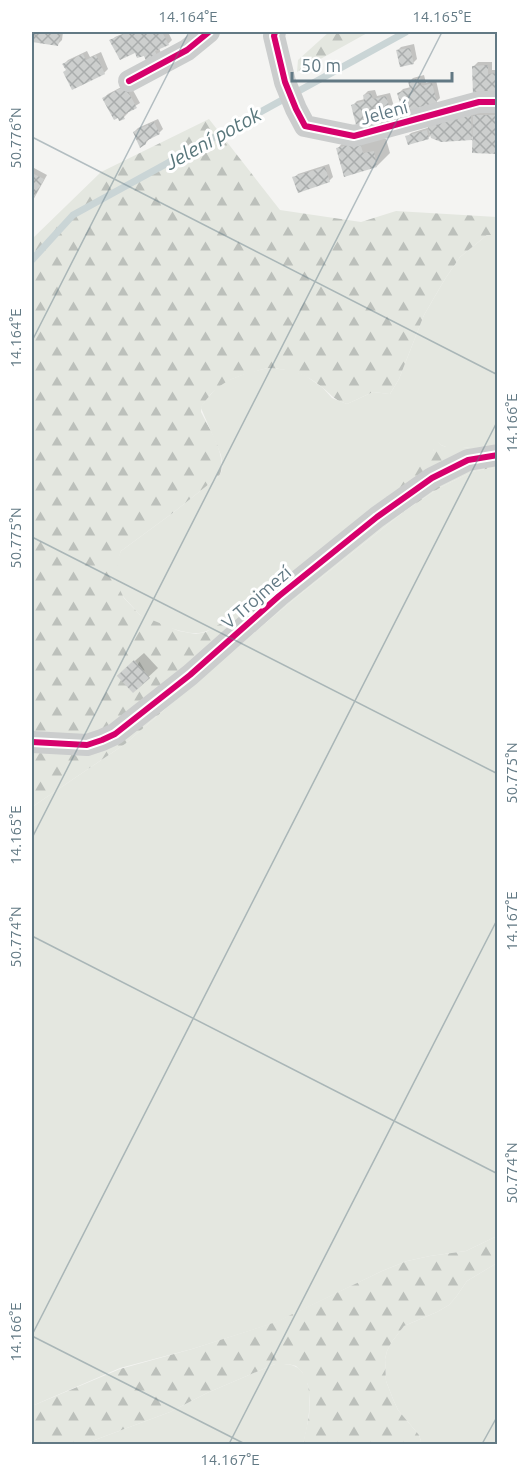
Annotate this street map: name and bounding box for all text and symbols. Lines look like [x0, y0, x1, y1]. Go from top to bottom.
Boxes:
text: 14.164°E [158, 8, 218, 25]
text: 14.165°E [412, 8, 472, 25]
scale bar [292, 45, 452, 83]
text: 50 m [301, 55, 341, 75]
street label: Jelení [358, 96, 410, 128]
water label: Jelení potok [160, 102, 266, 174]
text: 50.776°N [7, 107, 24, 169]
text: 14.164°E [7, 308, 24, 368]
text: 14.166°E [503, 393, 520, 453]
text: 50.775°N [7, 507, 24, 569]
street label: V Trojmezí [217, 561, 295, 632]
text: 50.775°N [503, 742, 520, 804]
text: 14.165°E [7, 805, 24, 865]
text: 14.167°E [503, 891, 520, 951]
text: 50.774°N [7, 906, 24, 968]
text: 50.774°N [503, 1142, 520, 1204]
text: 14.166°E [7, 1302, 24, 1362]
text: 14.167°E [200, 1451, 260, 1468]

